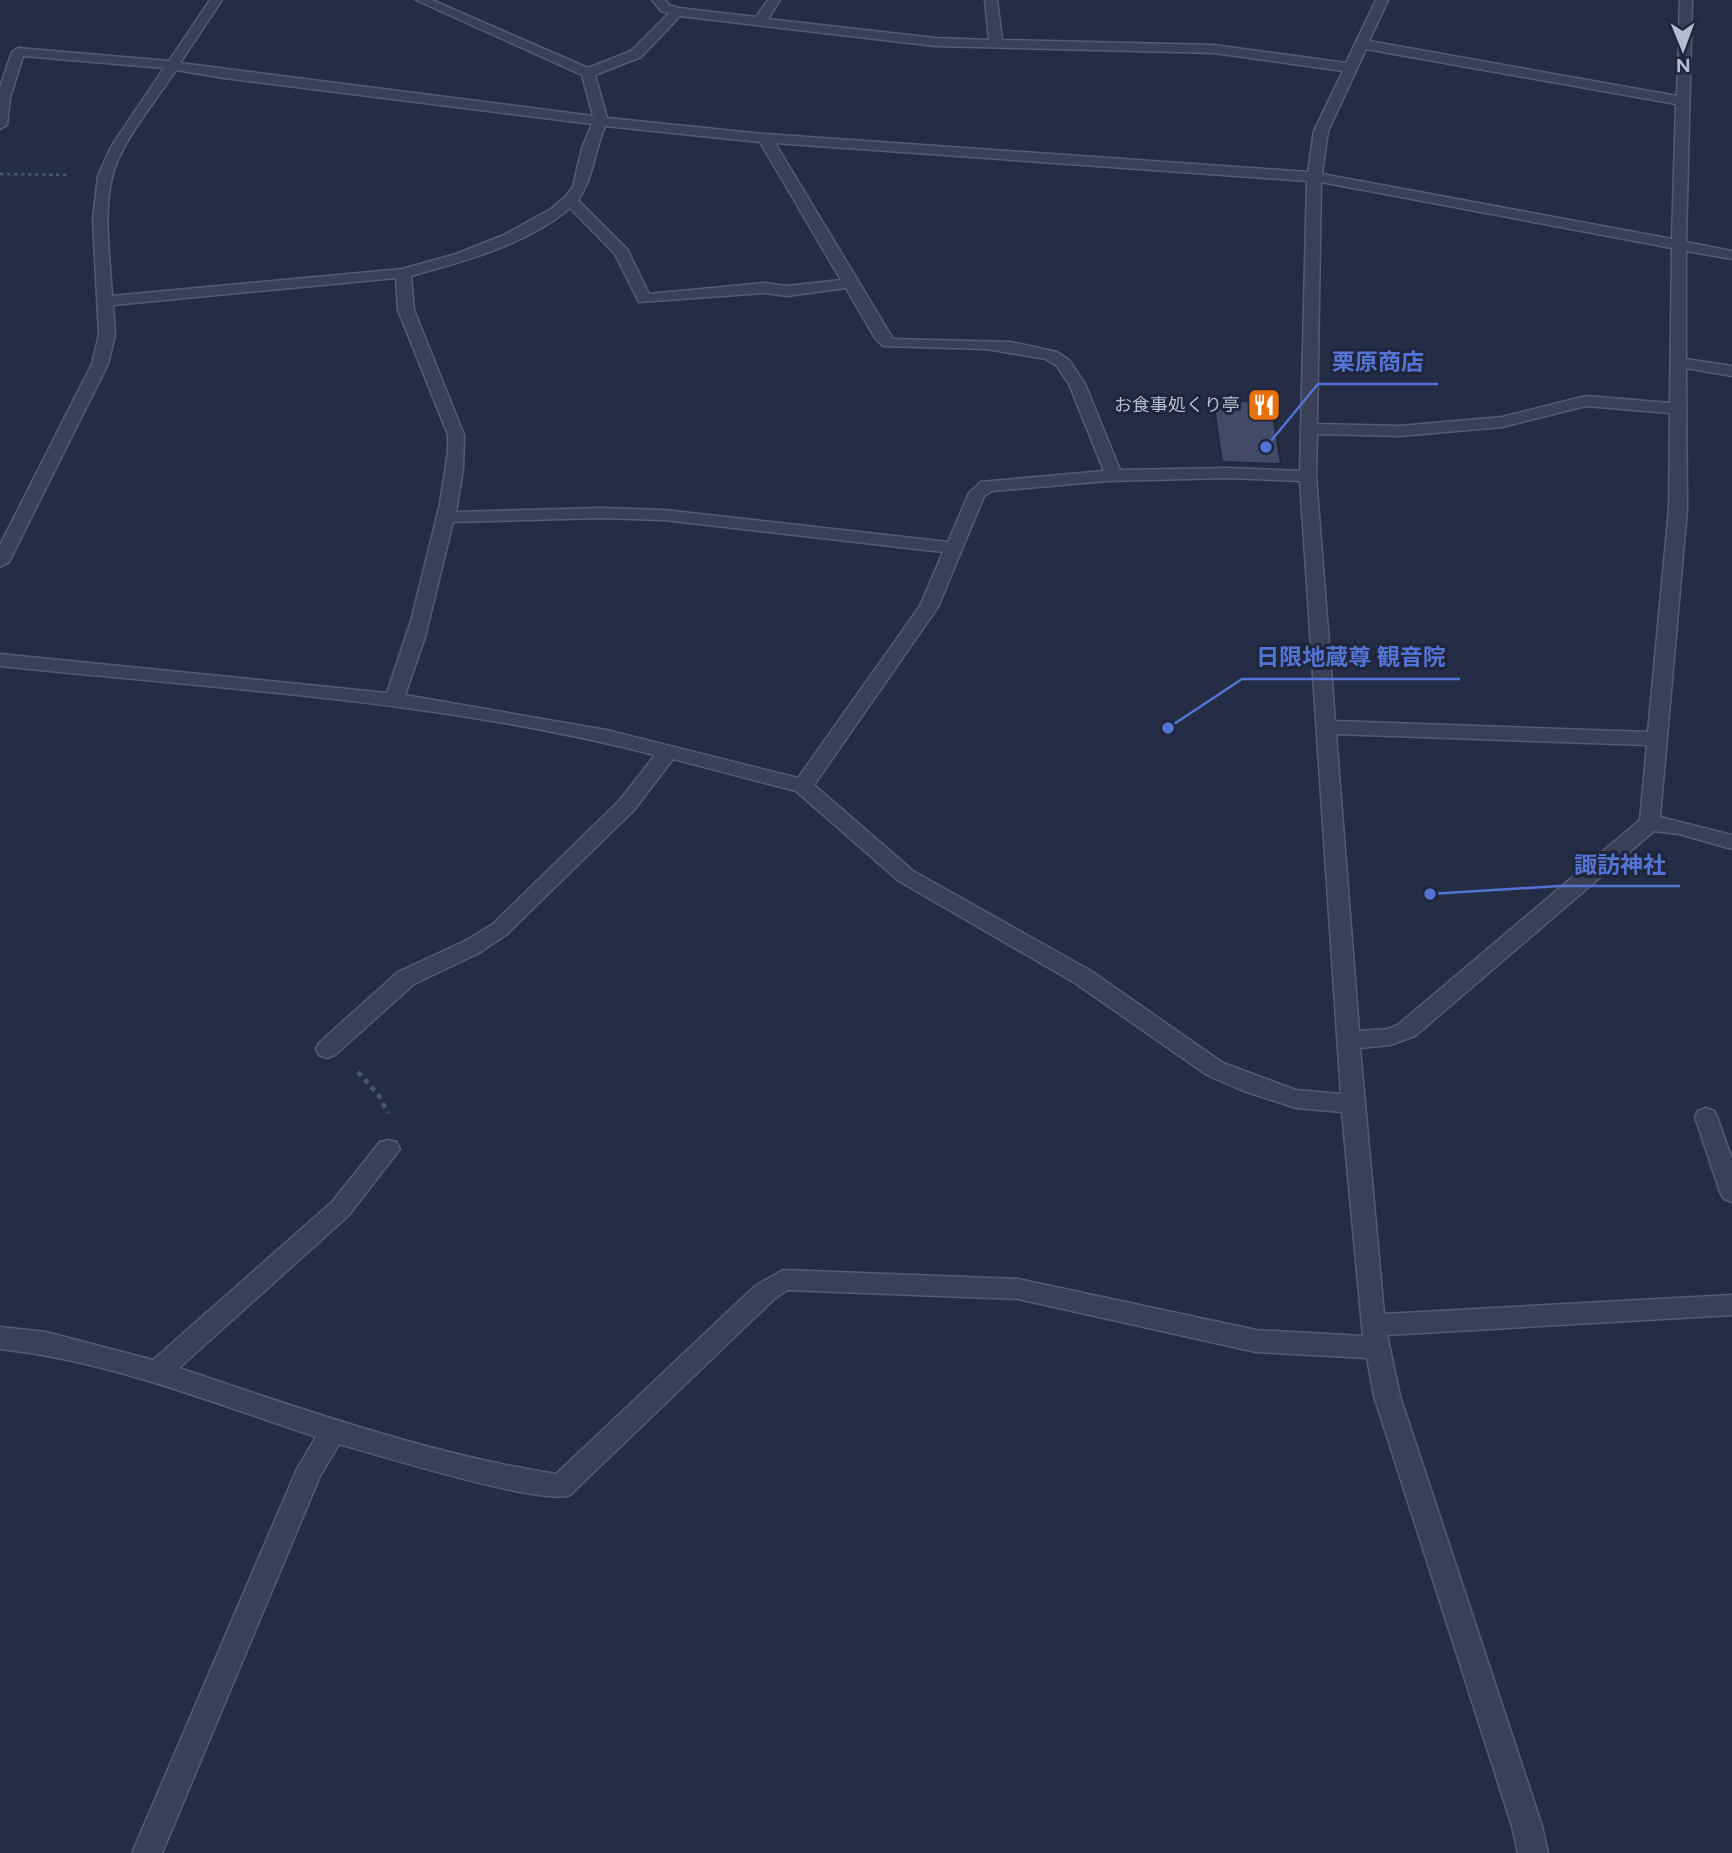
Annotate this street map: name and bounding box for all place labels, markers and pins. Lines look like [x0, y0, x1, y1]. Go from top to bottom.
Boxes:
callout: 栗原商店 [1318, 340, 1438, 384]
restaurant icon: お食事処くり亭 [1245, 386, 1283, 424]
place label: お食事処くり亭 [1114, 394, 1240, 416]
callout: 日限地蔵尊 観音院 [1242, 635, 1460, 679]
callout: 諏訪神社 [1560, 842, 1680, 886]

